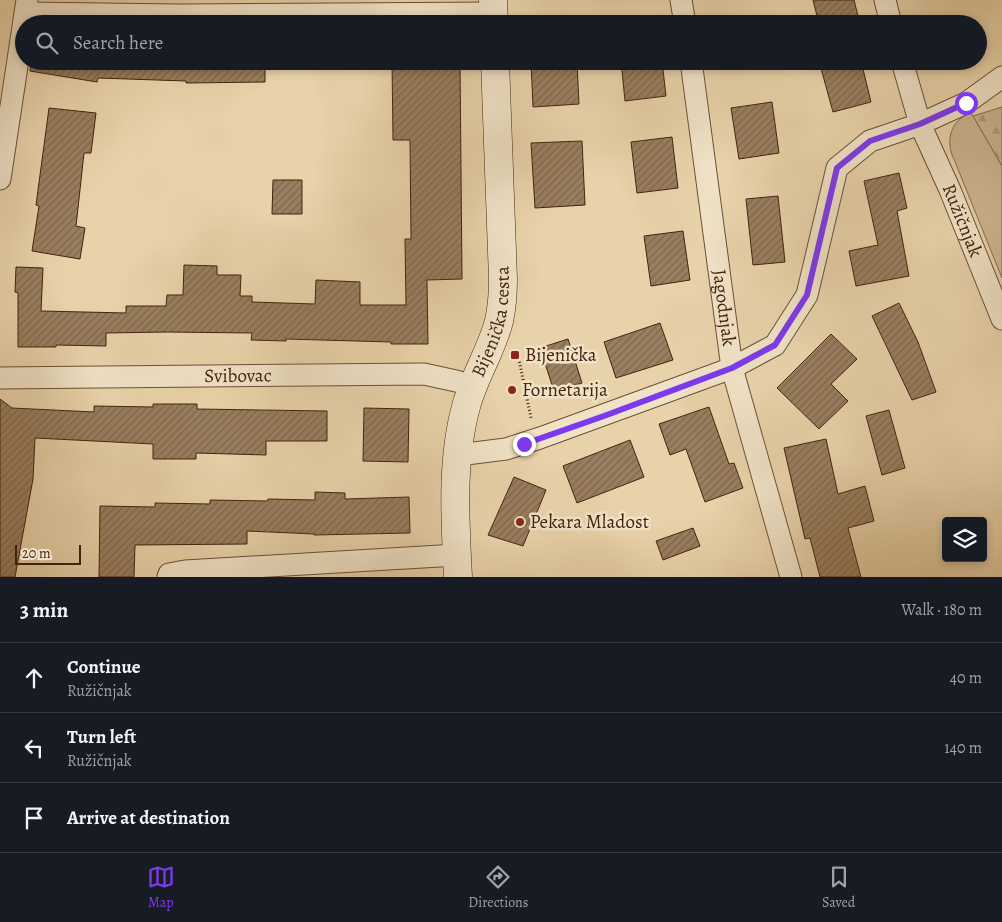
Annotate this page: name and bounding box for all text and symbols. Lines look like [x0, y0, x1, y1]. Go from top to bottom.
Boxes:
search box [15, 15, 987, 70]
icon: search [33, 29, 61, 57]
text: Search here [73, 30, 163, 56]
route start [955, 92, 978, 115]
street label: Ružičnjak [936, 180, 989, 262]
street label: Bijenička cesta [465, 266, 516, 381]
street label: Jagodnjak [706, 268, 742, 348]
place label: Bijenička [525, 342, 597, 368]
marker: Bijenička [509, 349, 521, 361]
street label: Svibovac [204, 362, 272, 389]
place label: Fornetarija [522, 377, 608, 403]
marker: Fornetarija [506, 384, 518, 396]
route end [513, 433, 536, 456]
place label: Pekara Mladost [530, 509, 649, 535]
marker: Pekara Mladost [514, 516, 526, 528]
map controls [942, 517, 987, 562]
button: layers [942, 517, 987, 562]
scale bar [15, 542, 81, 565]
text: 20 m [22, 544, 51, 563]
text: 3 min [20, 596, 68, 624]
text: Walk · 180 m [901, 599, 982, 621]
text: Continue [67, 654, 141, 680]
icon: ahead [20, 664, 48, 692]
text: 40 m [950, 667, 982, 689]
text: Ružičnjak [67, 680, 132, 702]
text: Turn left [67, 724, 136, 750]
icon: left [20, 734, 48, 762]
text: 140 m [944, 737, 982, 759]
text: Ružičnjak [67, 750, 132, 772]
icon: arrive [20, 804, 48, 832]
text: Arrive at destination [67, 805, 230, 831]
tab: Map [147, 863, 175, 912]
tab: Directions [468, 863, 528, 912]
tab: Saved [822, 863, 855, 912]

